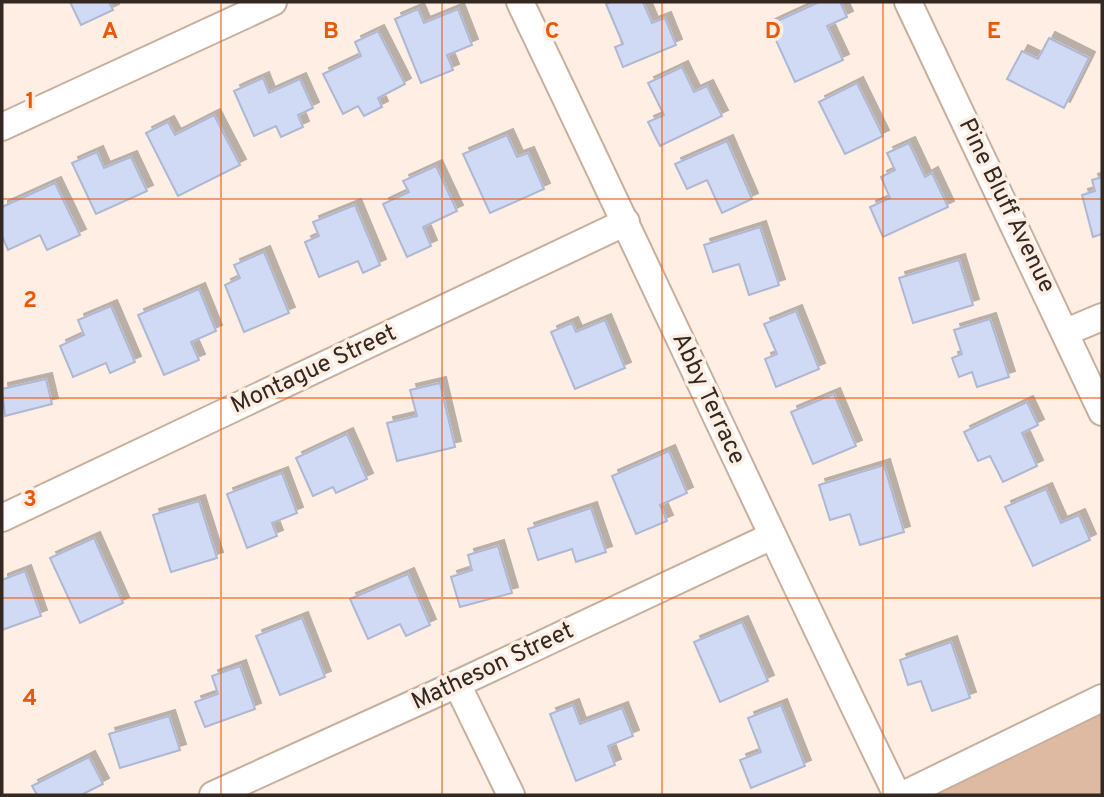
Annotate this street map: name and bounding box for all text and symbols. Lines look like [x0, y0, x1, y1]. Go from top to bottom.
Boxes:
text: A [102, 18, 118, 47]
text: B [323, 18, 339, 47]
text: C [545, 18, 559, 47]
text: D [765, 18, 781, 47]
text: E [987, 18, 1001, 47]
text: 1 [25, 88, 35, 117]
street label: Pine Bluff Avenue [951, 114, 1061, 298]
text: 2 [23, 287, 37, 316]
street label: Montague Street [226, 319, 402, 421]
street label: Abby Terrace [664, 328, 752, 470]
text: 3 [23, 486, 37, 515]
street label: Matheson Street [407, 616, 579, 718]
text: 4 [23, 685, 37, 714]

